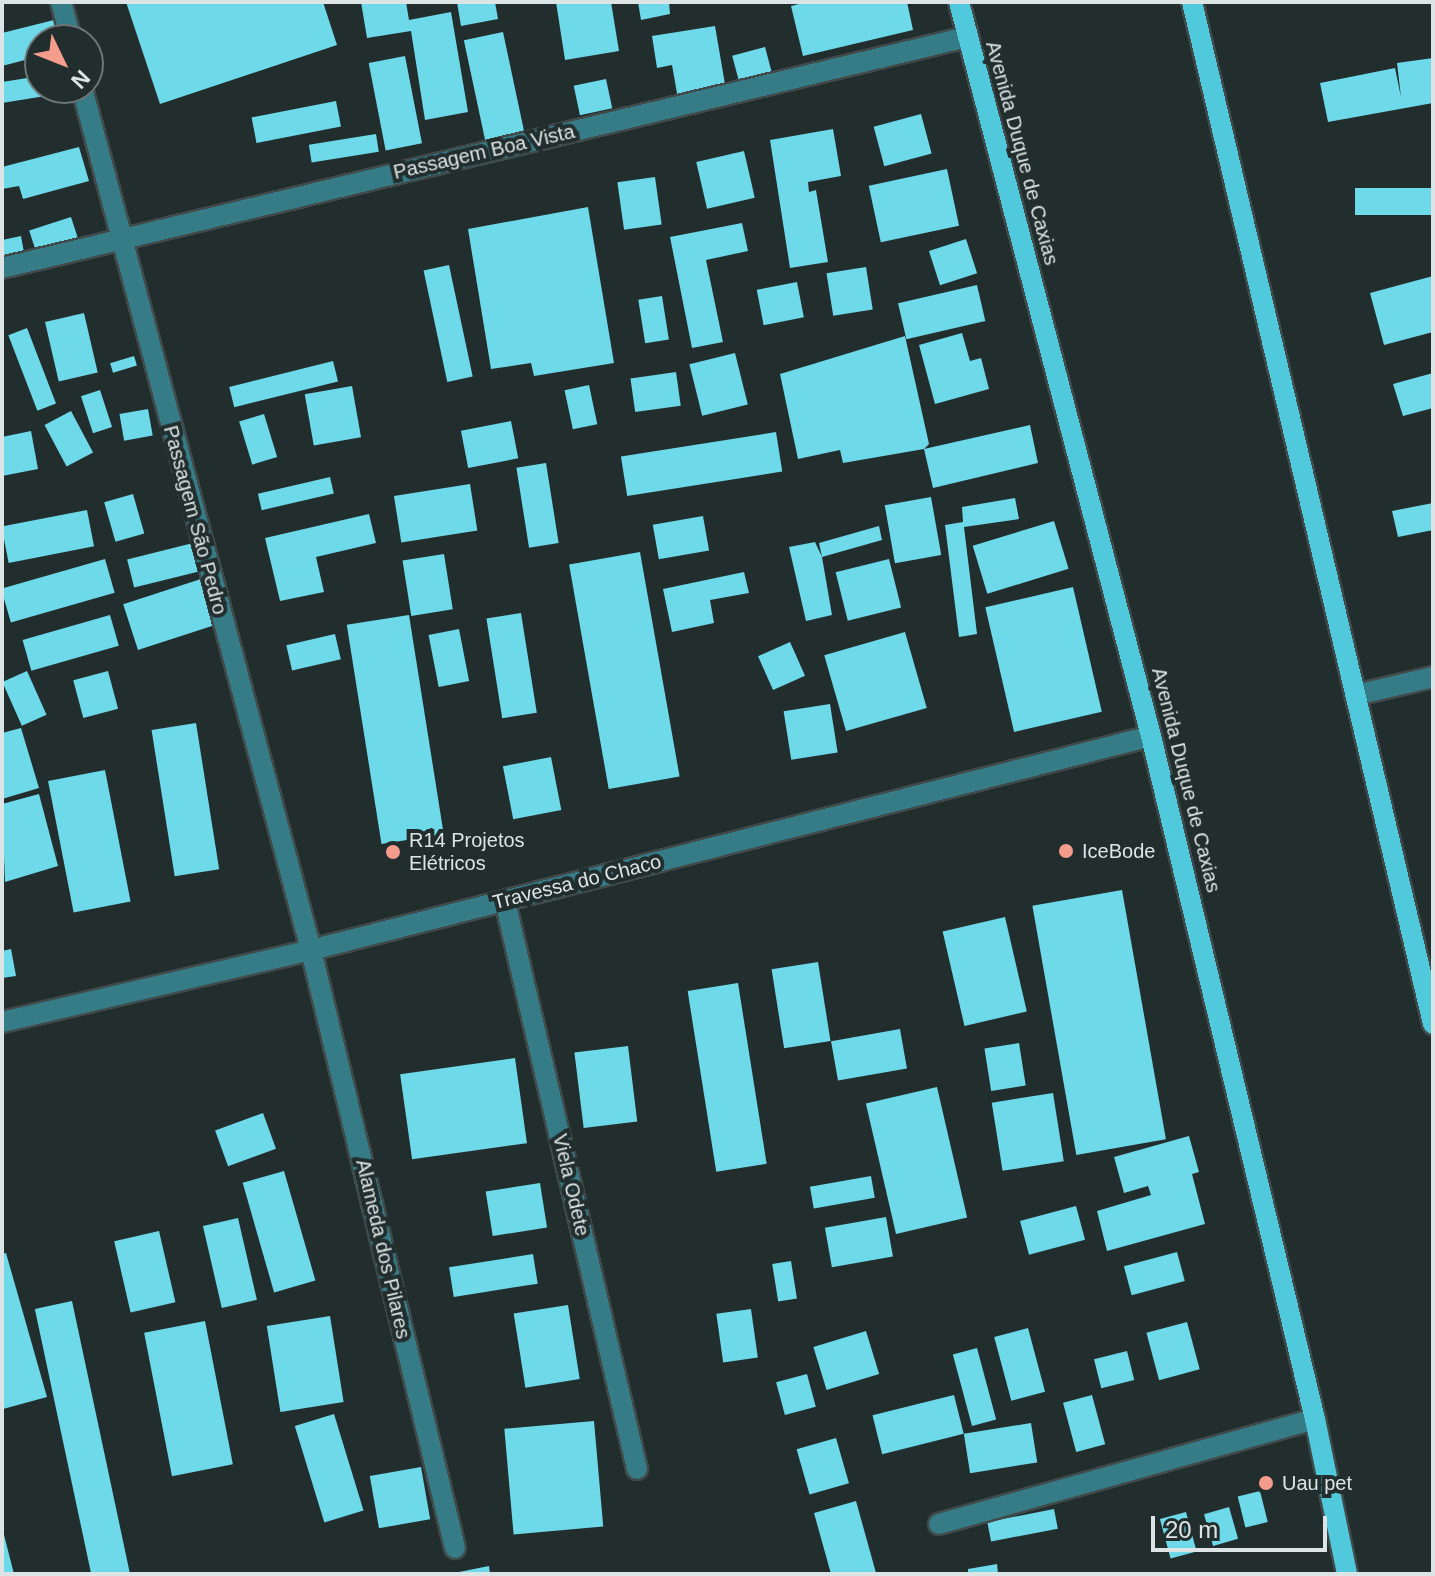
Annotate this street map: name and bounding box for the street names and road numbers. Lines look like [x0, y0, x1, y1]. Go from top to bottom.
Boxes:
street label: Avenida Duque de Caxias [981, 38, 1063, 268]
street label: Passagem Boa Vista [391, 119, 577, 185]
street label: Passagem São Pedro [158, 423, 232, 617]
street label: Avenida Duque de Caxias [1146, 665, 1226, 895]
street label: Travessa do Chaco [490, 849, 664, 915]
street label: Viela Odete [548, 1132, 594, 1238]
street label: Alameda dos Pilares [351, 1157, 415, 1341]

